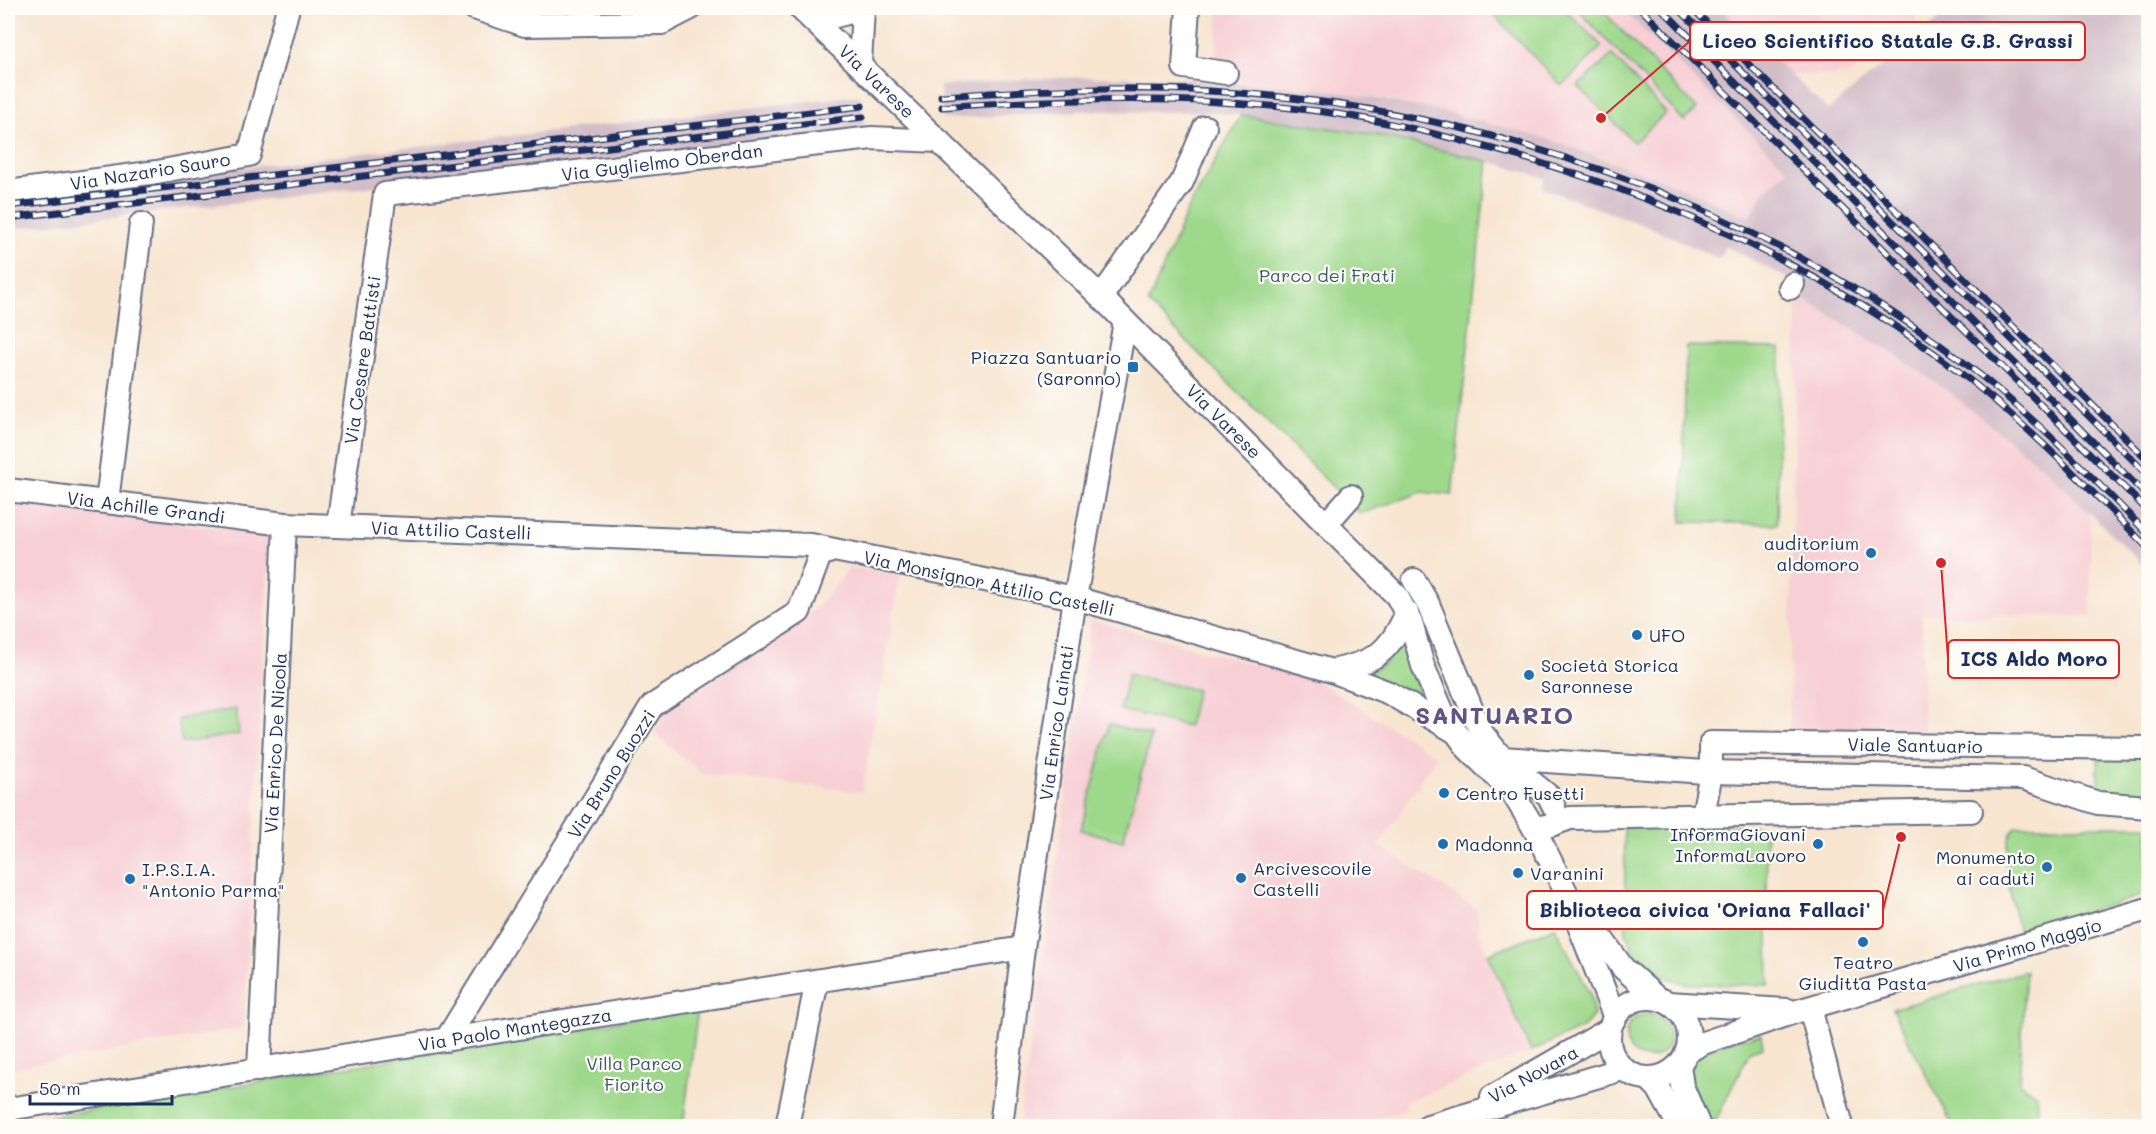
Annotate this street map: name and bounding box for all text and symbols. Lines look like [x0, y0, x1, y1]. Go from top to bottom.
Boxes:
callout: Liceo Scientifico Statale G.B. Grassi [1690, 22, 2085, 60]
text: Liceo Scientifico Statale G.B. Grassi [1702, 27, 2074, 53]
street label: Via Varese [834, 39, 920, 123]
street label: Via Guglielmo Oberdan [560, 138, 764, 186]
street label: Via Nazario Sauro [68, 146, 232, 195]
park label: Parco dei Frati [1259, 263, 1395, 287]
street label: Via Cesare Battisti [338, 274, 386, 446]
place label: Piazza Santuario (Saronno) [971, 345, 1121, 390]
marker: Piazza Santuario (Saronno) [1126, 360, 1140, 374]
street label: Via Varese [1181, 378, 1267, 464]
street label: Via Achille Grandi [66, 485, 226, 529]
street label: Via Attilio Castelli [370, 515, 532, 545]
place label: auditorium aldomoro [1764, 531, 1859, 576]
street label: Via Monsignor Attilio Castelli [861, 545, 1117, 621]
marker: auditorium aldomoro [1864, 546, 1878, 560]
place label: UFO [1649, 623, 1685, 647]
marker: UFO [1630, 628, 1644, 642]
callout: ICS Aldo Moro [1948, 640, 2119, 678]
street label: Via Enrico Lainati [1033, 644, 1079, 802]
text: ICS Aldo Moro [1961, 645, 2107, 671]
street label: Via Enrico De Nicola [258, 652, 292, 834]
place label: Società Storica Saronnese [1541, 653, 1679, 698]
marker: Società Storica Saronnese [1522, 668, 1536, 682]
district label: SANTUARIO [1415, 699, 1575, 730]
street label: Via Bruno Buozzi [562, 705, 660, 843]
street label: Viale Santuario [1847, 732, 1983, 758]
place label: Centro Fusetti [1456, 781, 1585, 805]
marker: Centro Fusetti [1437, 786, 1451, 800]
place label: InformaGiovani InformaLavoro [1670, 822, 1806, 867]
place label: Madonna [1455, 832, 1534, 856]
marker: Madonna [1436, 837, 1450, 851]
marker: InformaGiovani InformaLavoro [1811, 837, 1825, 851]
place label: Monumento ai caduti [1936, 845, 2035, 890]
place label: Arcivescovile Castelli [1253, 856, 1372, 901]
place label: I.P.S.I.A. "Antonio Parma" [142, 857, 284, 902]
marker: Monumento ai caduti [2040, 860, 2054, 874]
place label: Varanini [1530, 861, 1604, 885]
marker: Varanini [1511, 866, 1525, 880]
marker: Arcivescovile Castelli [1234, 871, 1248, 885]
marker: I.P.S.I.A. "Antonio Parma" [123, 872, 137, 886]
callout: Biblioteca civica 'Oriana Fallaci' [1527, 891, 1883, 929]
text: Biblioteca civica 'Oriana Fallaci' [1539, 896, 1871, 922]
street label: Via Primo Maggio [1950, 912, 2104, 978]
marker: Teatro Giuditta Pasta [1856, 935, 1870, 949]
place label: Teatro Giuditta Pasta [1799, 950, 1927, 995]
street label: Via Paolo Mantegazza [417, 1002, 613, 1056]
street label: Via Novara [1484, 1040, 1582, 1108]
park label: Villa Parco Fiorito [586, 1051, 682, 1096]
scale bar [30, 1068, 172, 1106]
text: 50 m [39, 1076, 81, 1100]

